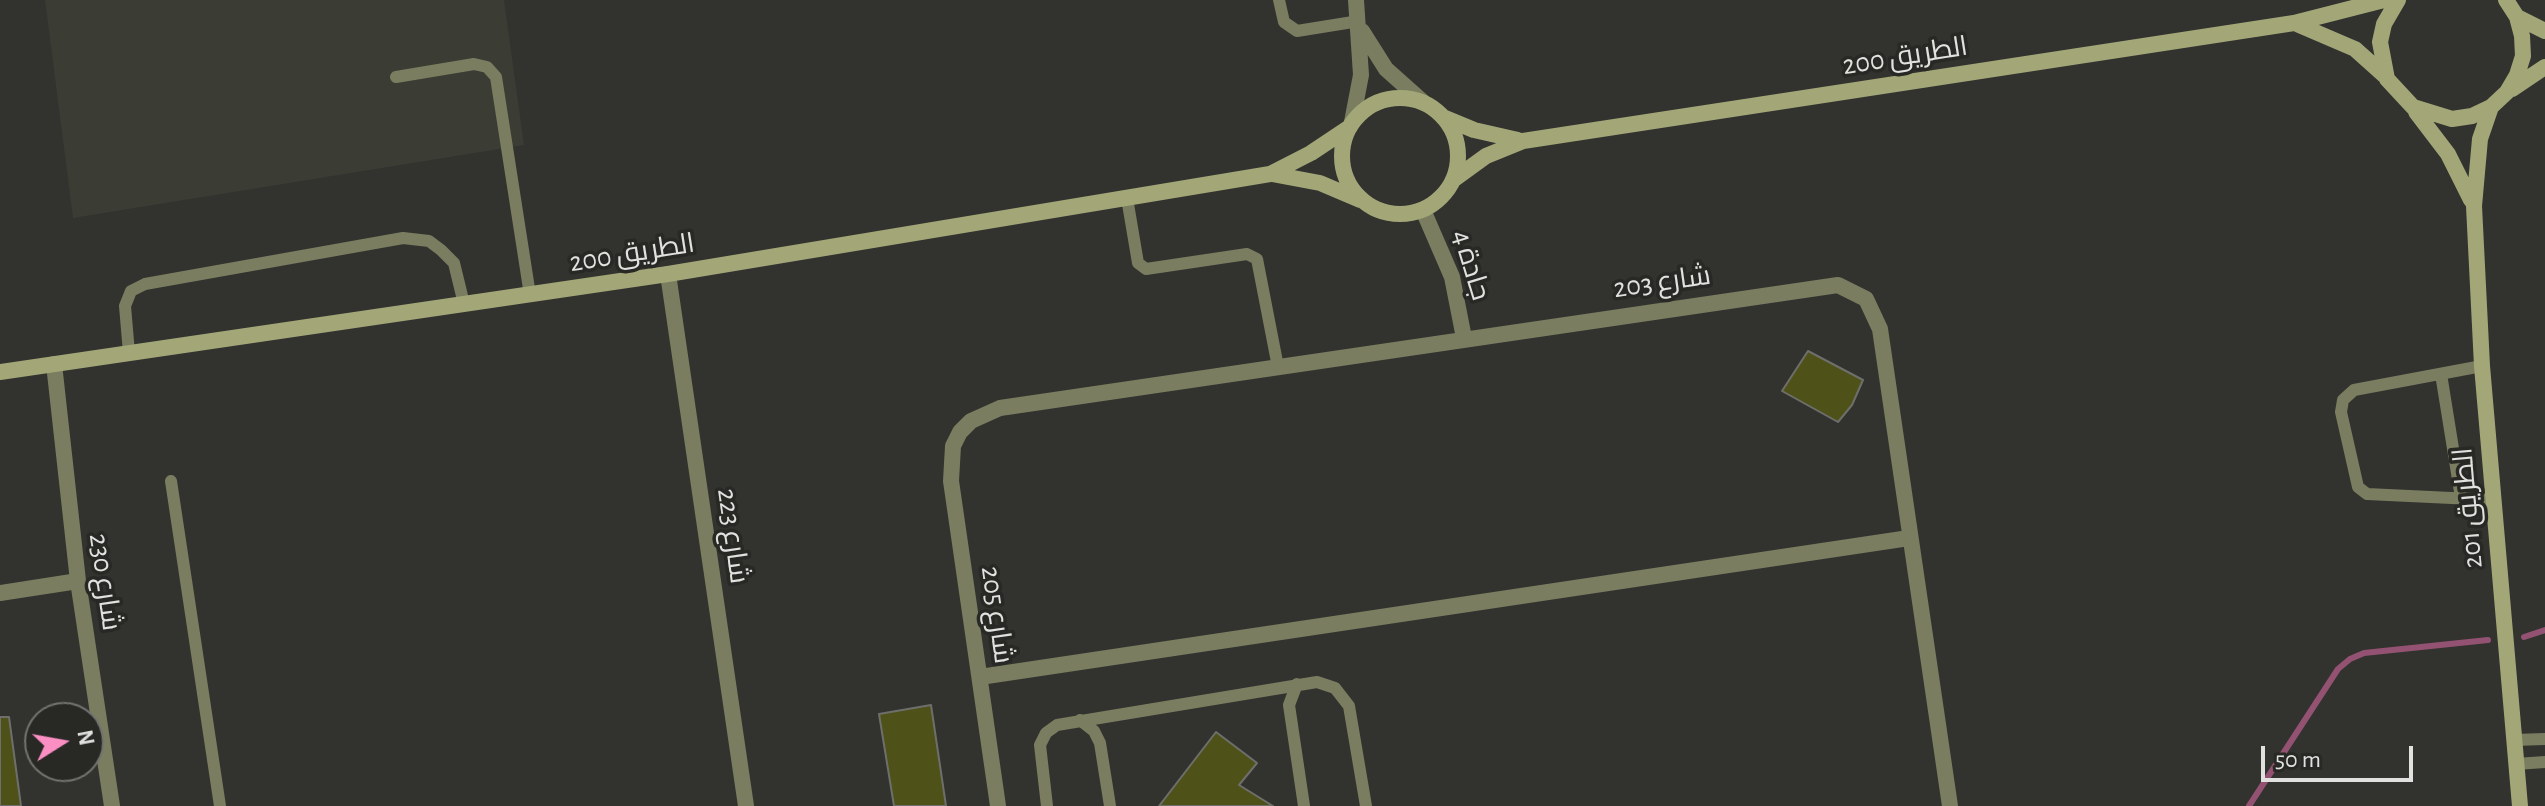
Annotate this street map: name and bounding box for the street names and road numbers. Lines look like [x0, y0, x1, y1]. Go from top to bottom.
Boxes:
street label: الطريق 200 [1840, 30, 1970, 82]
street label: جادة 4 [1444, 226, 1498, 304]
street label: الطريق 200 [567, 227, 697, 279]
street label: شارع 203 [1611, 259, 1713, 305]
street label: الطريق 201 [2446, 446, 2490, 570]
street label: شارع 223 [710, 486, 756, 586]
street label: شارع 230 [82, 531, 128, 633]
street label: شارع 205 [974, 564, 1020, 666]

